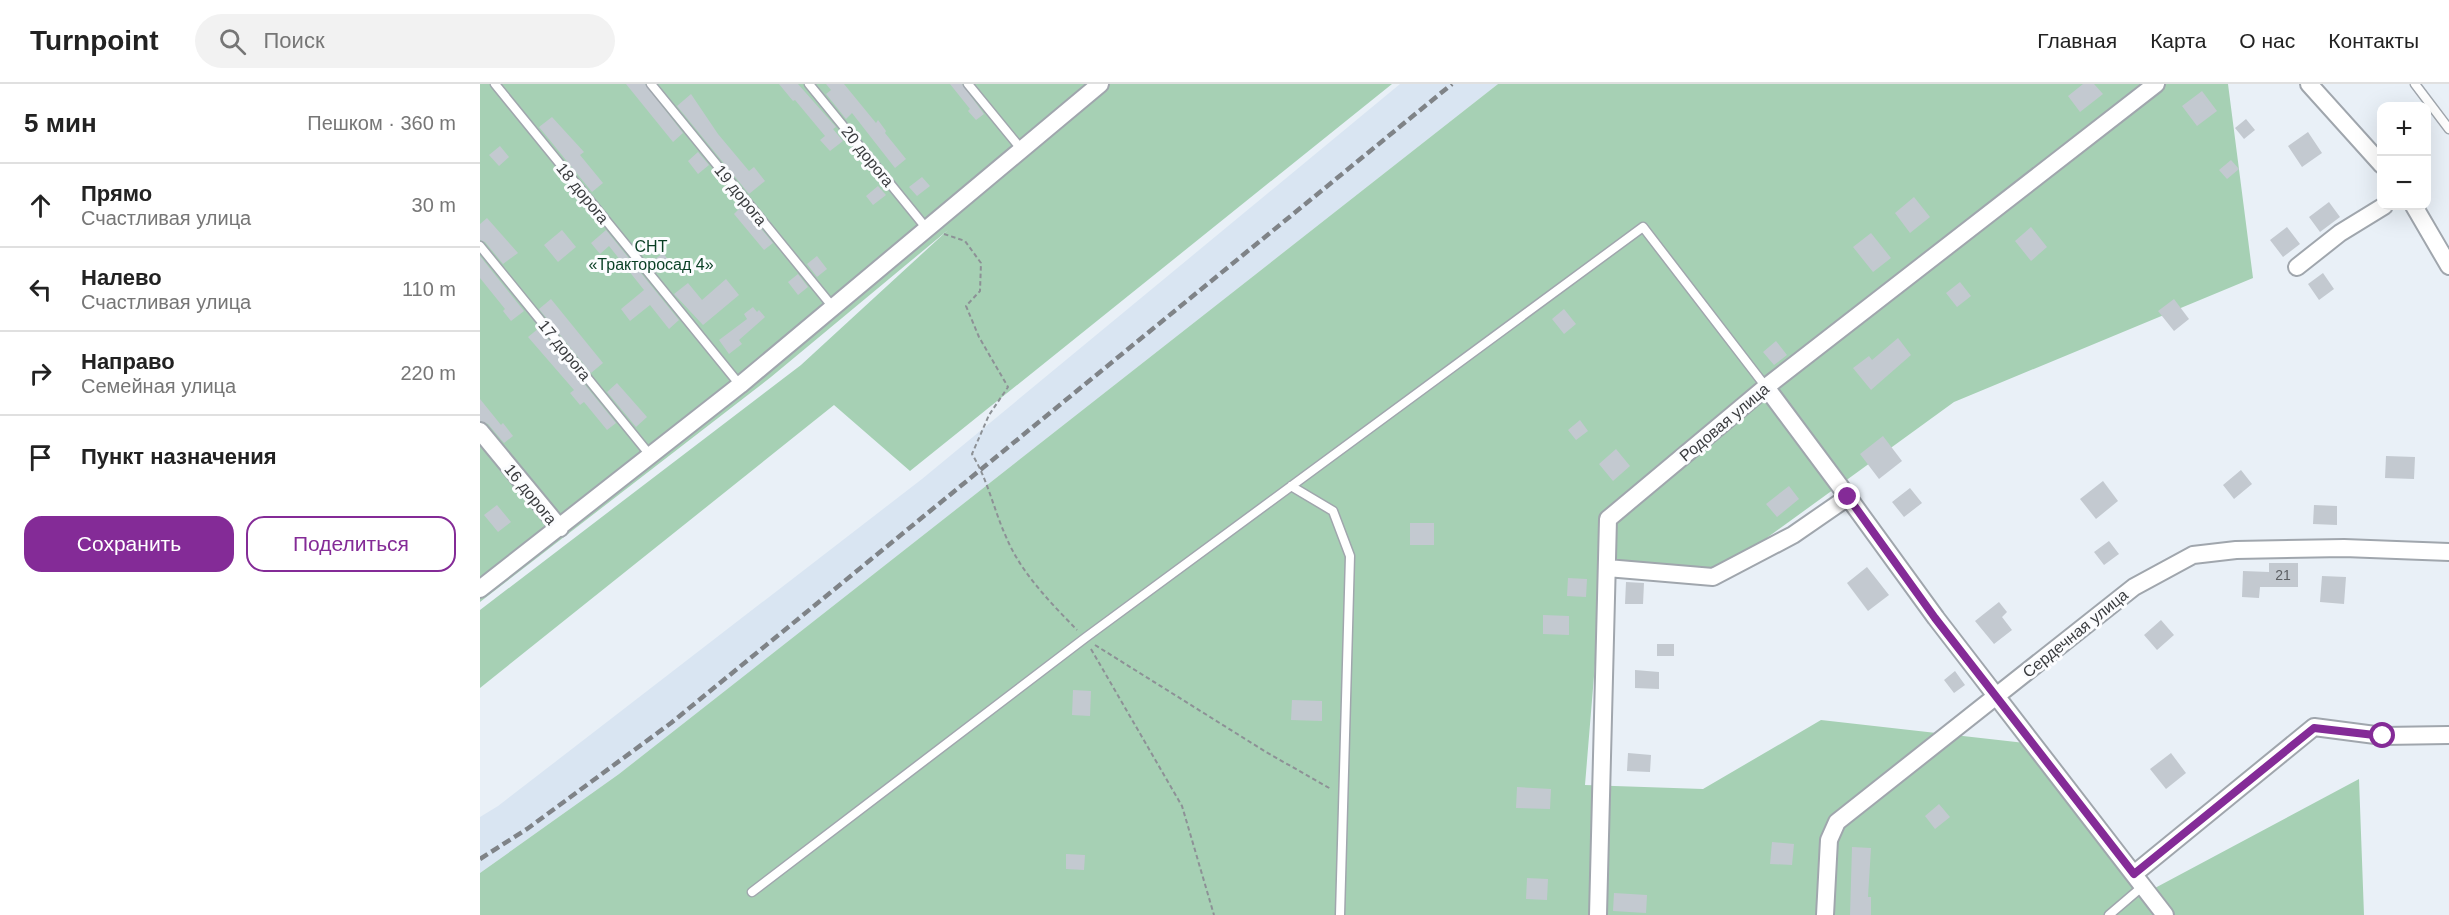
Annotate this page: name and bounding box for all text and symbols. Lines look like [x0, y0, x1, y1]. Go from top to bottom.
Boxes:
search box [195, 14, 615, 68]
text: Turnpoint [30, 25, 159, 56]
icon: search [216, 25, 249, 58]
text: Поиск [264, 28, 325, 53]
text: Главная [2037, 29, 2117, 52]
text: Карта [2150, 29, 2206, 52]
text: О нас [2239, 29, 2295, 52]
text: Контакты [2328, 29, 2419, 52]
map controls [2377, 102, 2431, 210]
button: + [2377, 102, 2431, 156]
text: 5 мин [24, 108, 97, 138]
text: Пешком · 360 m [307, 112, 456, 134]
street label: 20 дорога [838, 123, 897, 190]
button: − [2377, 156, 2431, 210]
street label: 18 дорога [553, 160, 612, 227]
street label: 19 дорога [711, 162, 770, 229]
text: Прямо [81, 181, 152, 206]
icon: ahead [24, 189, 57, 222]
text: 30 m [412, 194, 456, 216]
text: Счастливая улица [81, 207, 251, 229]
park label: СНТ «Тракторосад 4» [588, 238, 714, 273]
text: Налево [81, 265, 162, 290]
icon: left [24, 273, 57, 306]
text: 110 m [402, 278, 456, 300]
text: Счастливая улица [81, 291, 251, 313]
street label: 17 дорога [535, 317, 594, 384]
text: Направо [81, 349, 175, 374]
icon: right [24, 357, 57, 390]
text: 220 m [400, 362, 456, 384]
text: Семейная улица [81, 375, 236, 397]
street label: Родовая улица [1676, 380, 1772, 465]
icon: arrive [24, 441, 57, 474]
text: Пункт назначения [81, 444, 277, 469]
street label: 16 дорога [501, 461, 560, 528]
route end [1834, 483, 1860, 509]
button: Сохранить [24, 516, 234, 572]
button: Поделиться [246, 516, 456, 572]
house number: 21 [2275, 567, 2291, 583]
street label: Сердечная улица [2020, 586, 2131, 681]
route start [2369, 722, 2395, 748]

